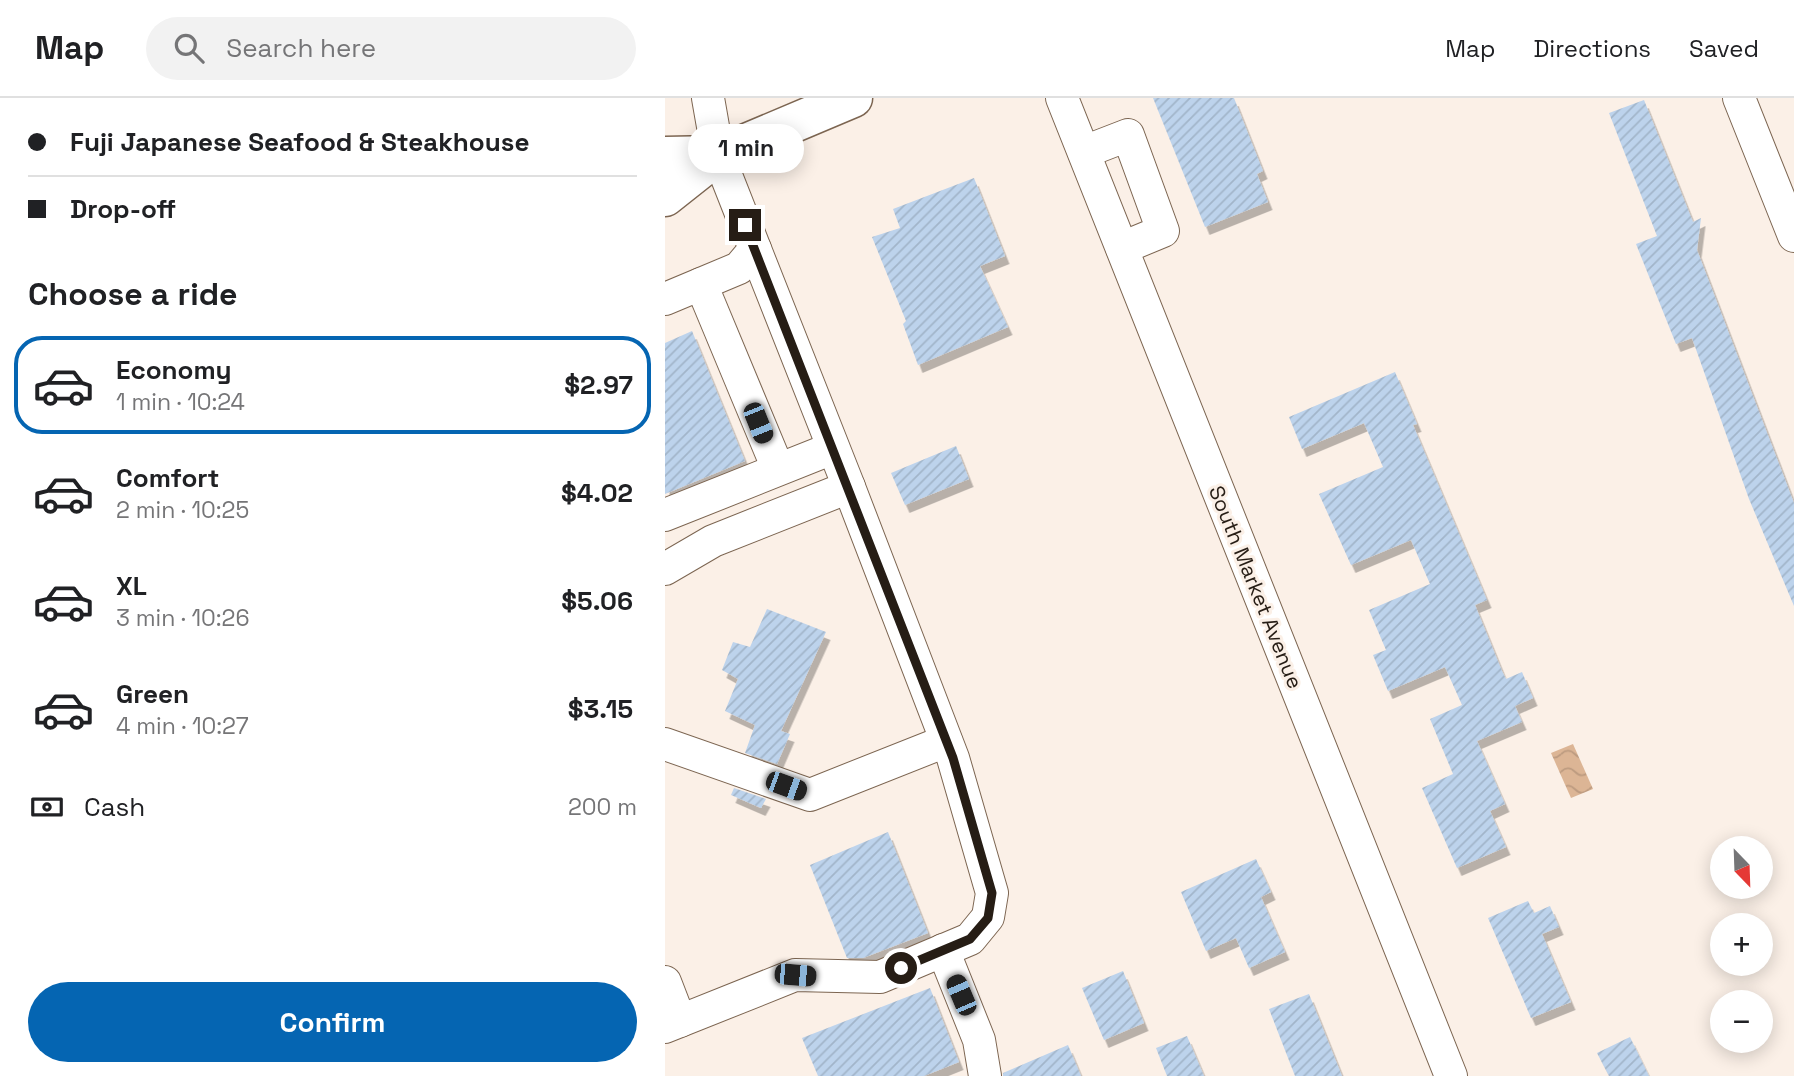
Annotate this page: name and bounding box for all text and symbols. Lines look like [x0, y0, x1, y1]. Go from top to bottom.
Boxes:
search box [146, 17, 636, 80]
text: Map [35, 27, 104, 69]
icon: search [170, 29, 208, 67]
text: Search here [226, 31, 376, 65]
text: Map [1445, 33, 1495, 64]
text: Directions [1533, 33, 1651, 64]
text: Saved [1689, 33, 1759, 64]
callout: 1 min [687, 123, 803, 172]
text: Fuji Japanese Seafood & Steakhouse [70, 125, 529, 159]
text: 1 min [718, 133, 774, 163]
text: Drop-off [70, 192, 176, 226]
route end [729, 209, 761, 241]
text: Choose a ride [28, 274, 238, 314]
text: Economy [116, 353, 232, 387]
icon: car [32, 354, 95, 417]
text: $2.97 [564, 368, 633, 402]
text: 1 min · 10:24 [116, 387, 245, 417]
car [741, 400, 776, 446]
text: Comfort [116, 461, 219, 495]
icon: car [32, 462, 95, 525]
text: $4.02 [561, 476, 633, 510]
street label: South Market Avenue [1203, 482, 1309, 692]
text: 2 min · 10:25 [116, 495, 249, 525]
text: XL [116, 569, 147, 603]
icon: car [32, 570, 95, 633]
text: $5.06 [561, 584, 633, 618]
text: 3 min · 10:26 [116, 603, 250, 633]
text: Green [116, 677, 189, 711]
icon: car [32, 678, 95, 741]
text: $3.15 [568, 692, 633, 726]
text: 4 min · 10:27 [116, 711, 249, 741]
car [763, 769, 810, 803]
icon: cash [28, 788, 66, 826]
text: Cash [84, 790, 145, 824]
text: 200 m [568, 792, 637, 822]
north arrow [1710, 836, 1773, 900]
map controls [1710, 836, 1773, 1053]
button: + [1710, 913, 1773, 976]
route start [885, 952, 917, 984]
car [774, 963, 817, 987]
car [944, 972, 979, 1018]
button: Confirm [28, 982, 637, 1062]
button: − [1710, 990, 1773, 1053]

